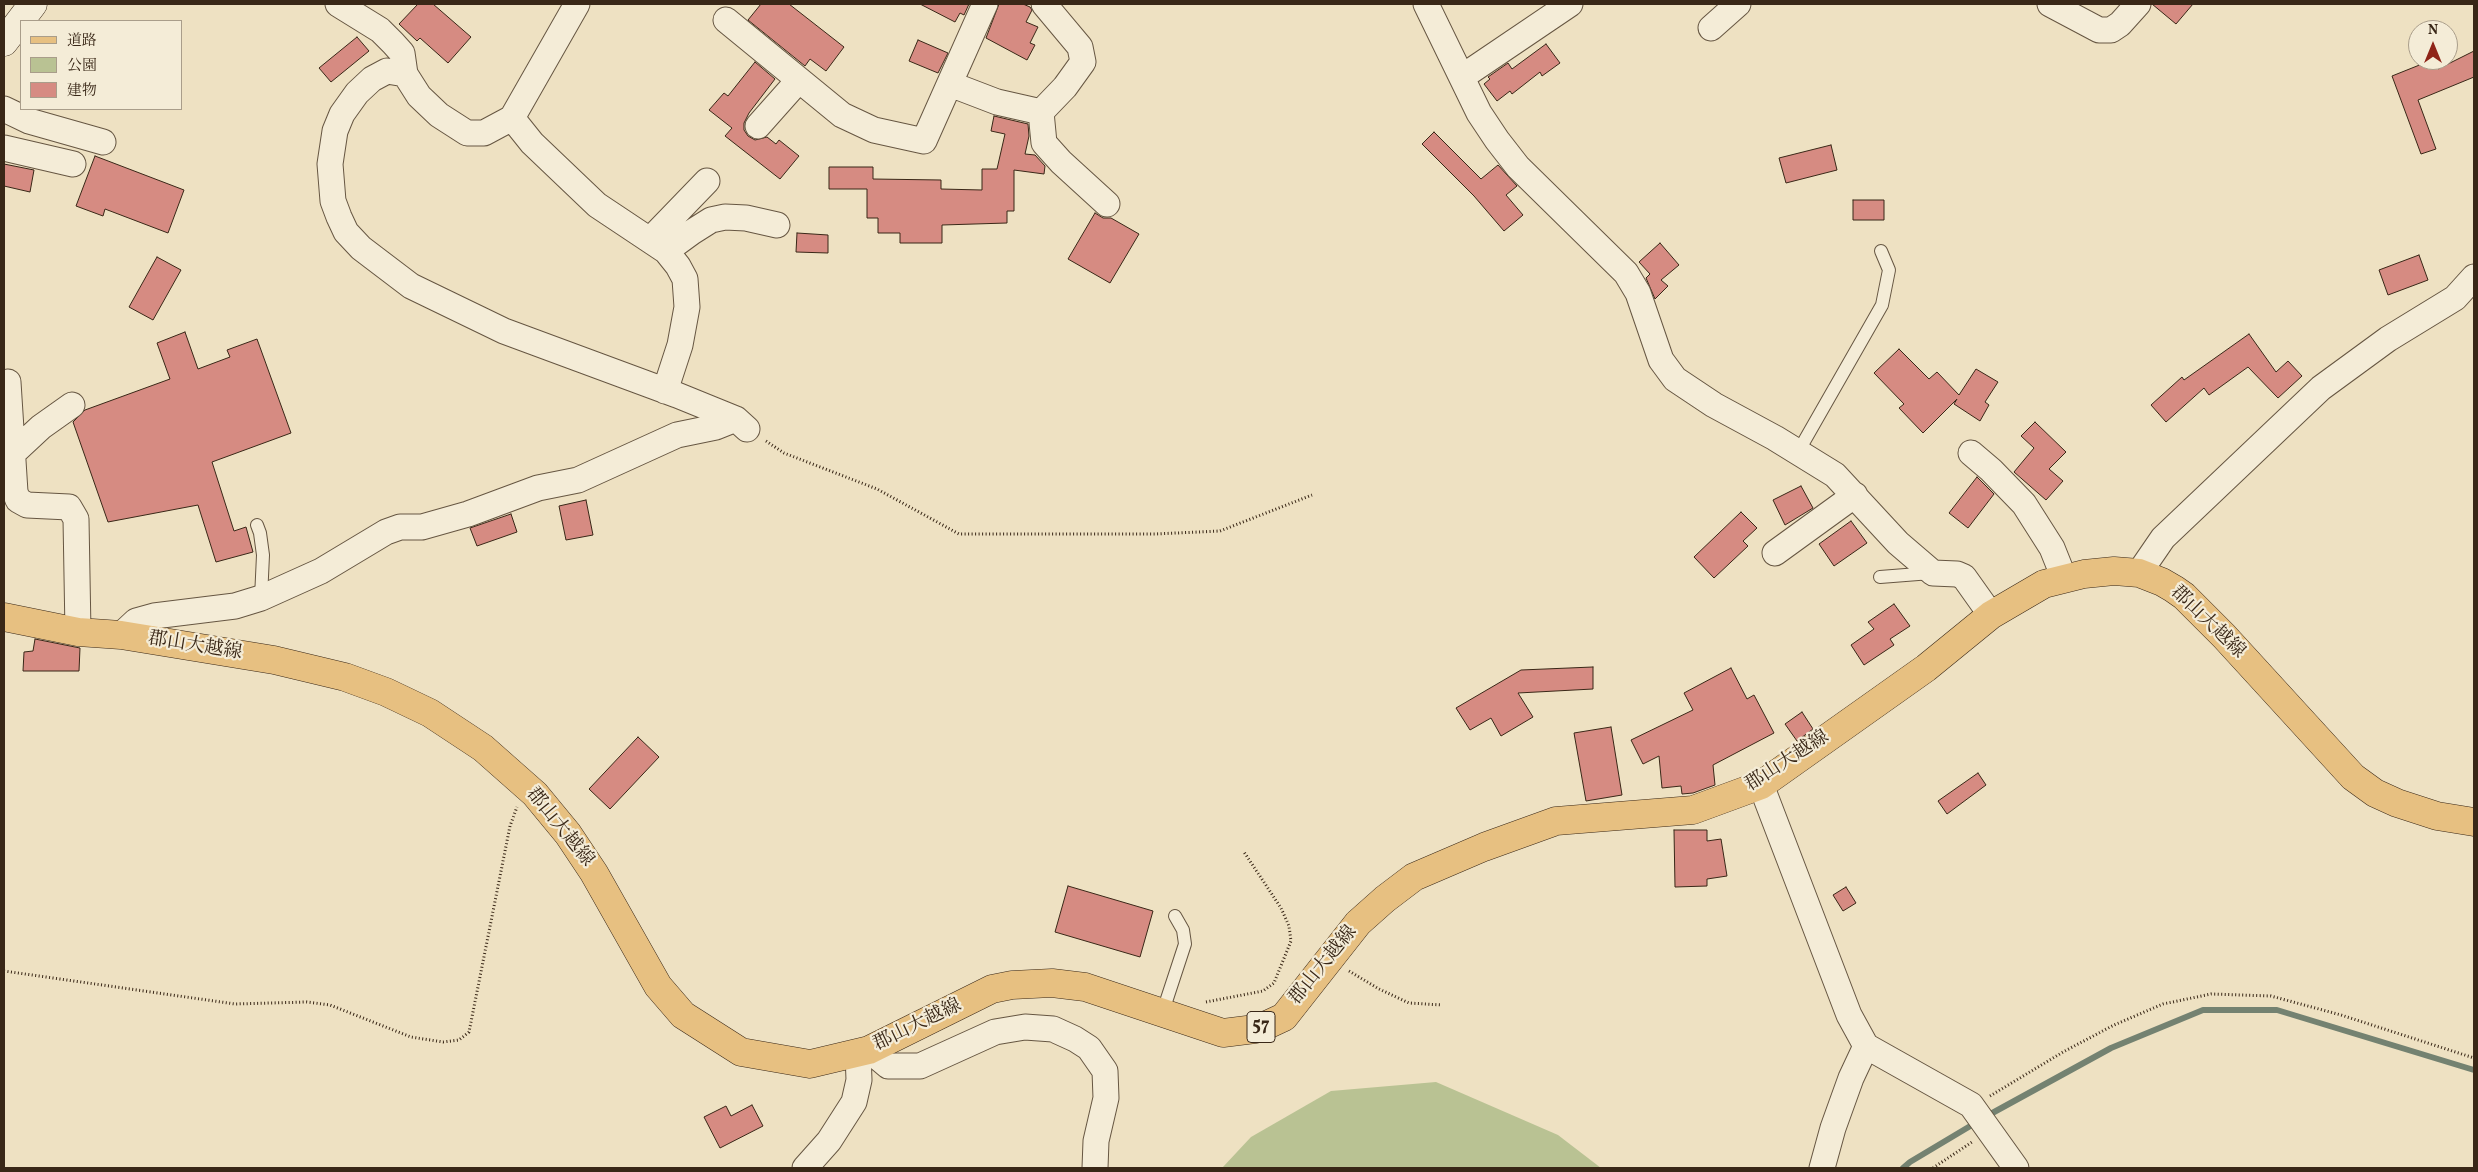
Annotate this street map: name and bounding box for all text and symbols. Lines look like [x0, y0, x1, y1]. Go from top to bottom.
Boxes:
legend [20, 20, 182, 110]
north arrow [2408, 20, 2458, 70]
text: N [2428, 21, 2438, 40]
text: 道路 [67, 31, 97, 52]
text: 公園 [67, 56, 97, 77]
text: 建物 [67, 81, 97, 102]
street label: 郡山大越線 [2165, 582, 2249, 664]
street label: 郡山大越線 [146, 628, 244, 666]
street label: 郡山大越線 [1742, 727, 1834, 797]
street label: 郡山大越線 [520, 784, 598, 872]
street label: 郡山大越線 [1285, 922, 1363, 1010]
street label: 郡山大越線 [870, 995, 966, 1057]
road number: 57 [1247, 1012, 1275, 1042]

